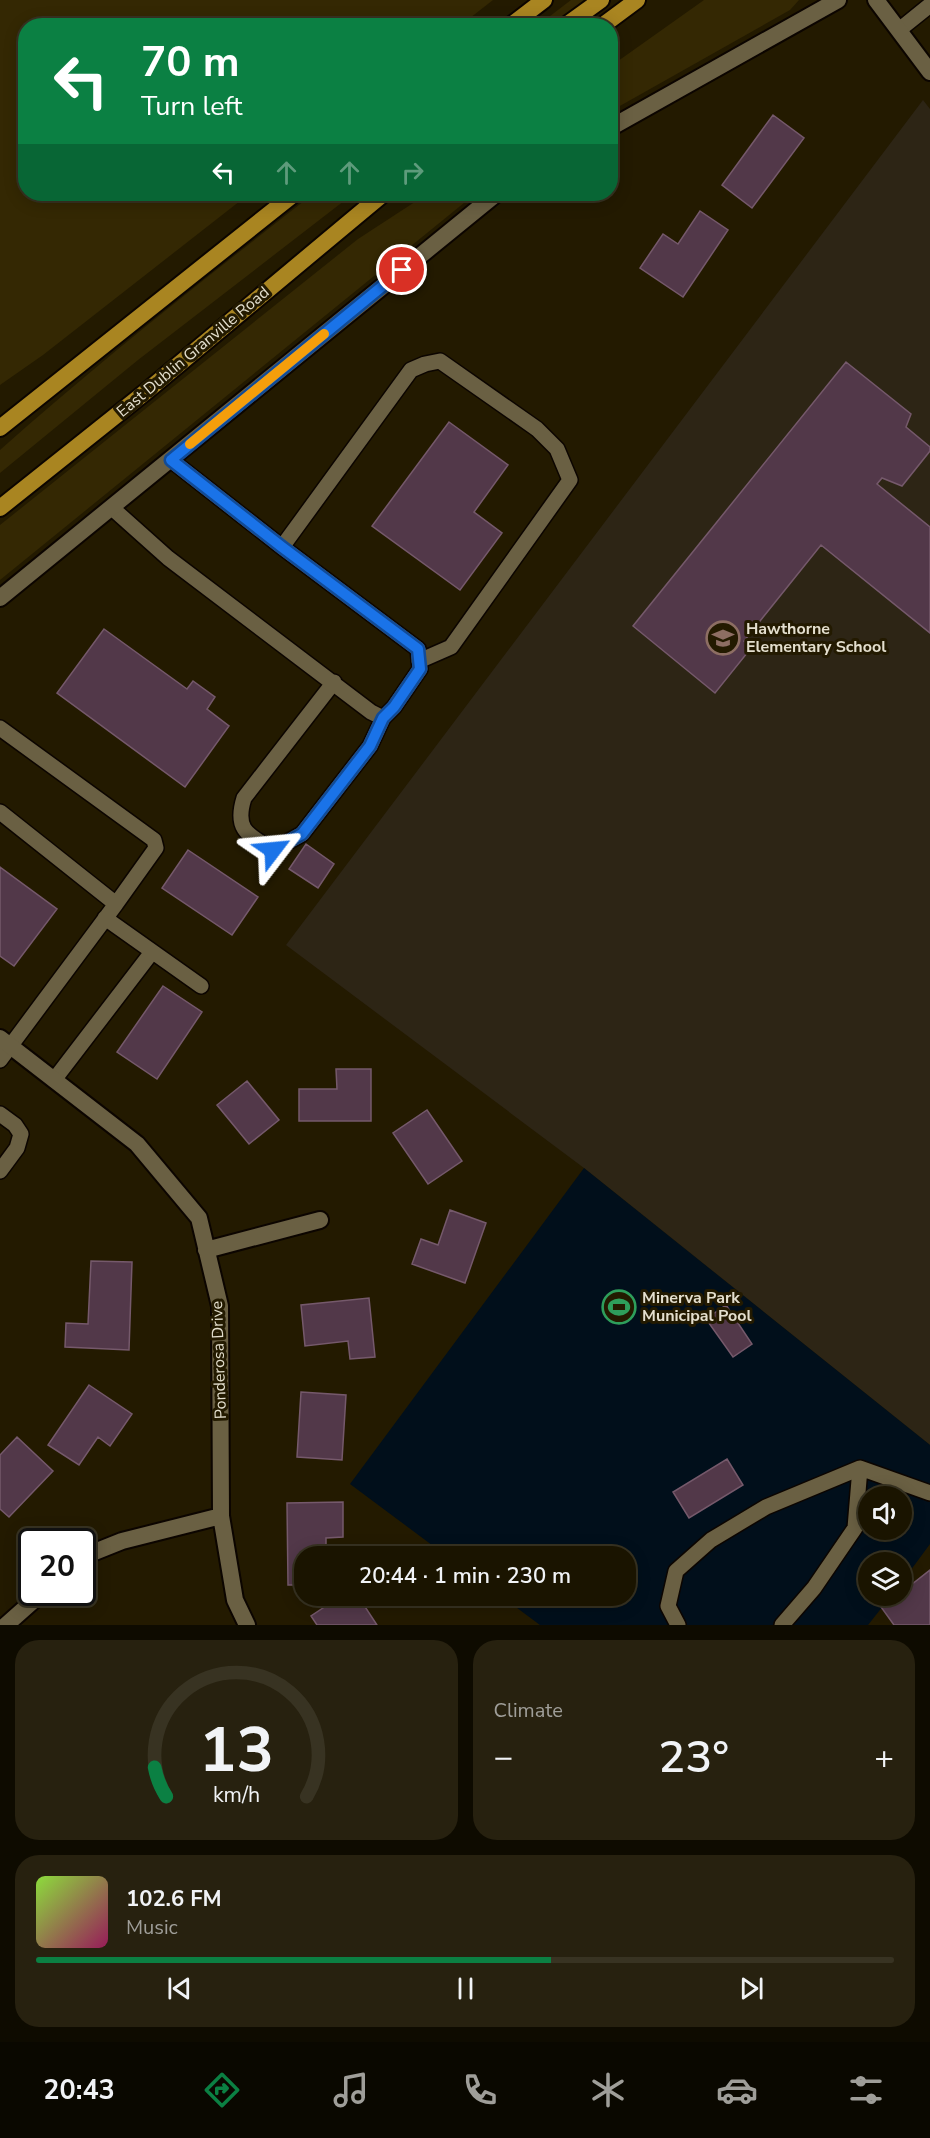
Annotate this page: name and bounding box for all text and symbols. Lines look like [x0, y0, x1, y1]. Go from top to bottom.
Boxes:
text: 70 m [141, 34, 240, 91]
icon: left [42, 42, 120, 120]
text: Turn left [141, 88, 242, 125]
icon: left [207, 156, 240, 189]
icon: ahead [270, 156, 303, 189]
icon: ahead [333, 156, 366, 189]
icon: right [396, 156, 429, 189]
pin [376, 244, 427, 295]
icon: arrive [385, 253, 418, 286]
street label: East Dublin Granville Road [112, 282, 274, 422]
place label: Hawthorne Elementary School [746, 618, 886, 658]
school or university icon: Hawthorne Elementary School [705, 620, 741, 656]
position arrow [241, 818, 305, 882]
place label: Minerva Park Municipal Pool [642, 1287, 752, 1327]
sports icon: Minerva Park Municipal Pool [601, 1289, 637, 1325]
street label: Ponderosa Drive [206, 1300, 232, 1420]
map controls [858, 1486, 912, 1606]
button: sound [858, 1486, 912, 1540]
speed limit sign: 20 [18, 1528, 96, 1606]
button: layers [858, 1552, 912, 1606]
text: 20:44 · 1 min · 230 m [359, 1561, 571, 1591]
text: Climate [494, 1697, 563, 1724]
text: 13 [199, 1708, 274, 1793]
text: 23° [658, 1727, 729, 1788]
text: − [494, 1735, 513, 1780]
text: + [874, 1735, 894, 1780]
text: km/h [213, 1780, 260, 1810]
text: 102.6 FM [126, 1884, 222, 1914]
text: Music [126, 1914, 178, 1941]
icon: previous [163, 1972, 196, 2005]
icon: pause [449, 1972, 482, 2005]
icon: next [735, 1972, 768, 2005]
icon: directions [201, 2069, 243, 2111]
icon: music [330, 2069, 372, 2111]
icon: phone [459, 2069, 501, 2111]
icon: climate [587, 2069, 629, 2111]
icon: car [716, 2069, 758, 2111]
icon: filters [845, 2069, 887, 2111]
text: 20:43 [43, 2072, 115, 2109]

